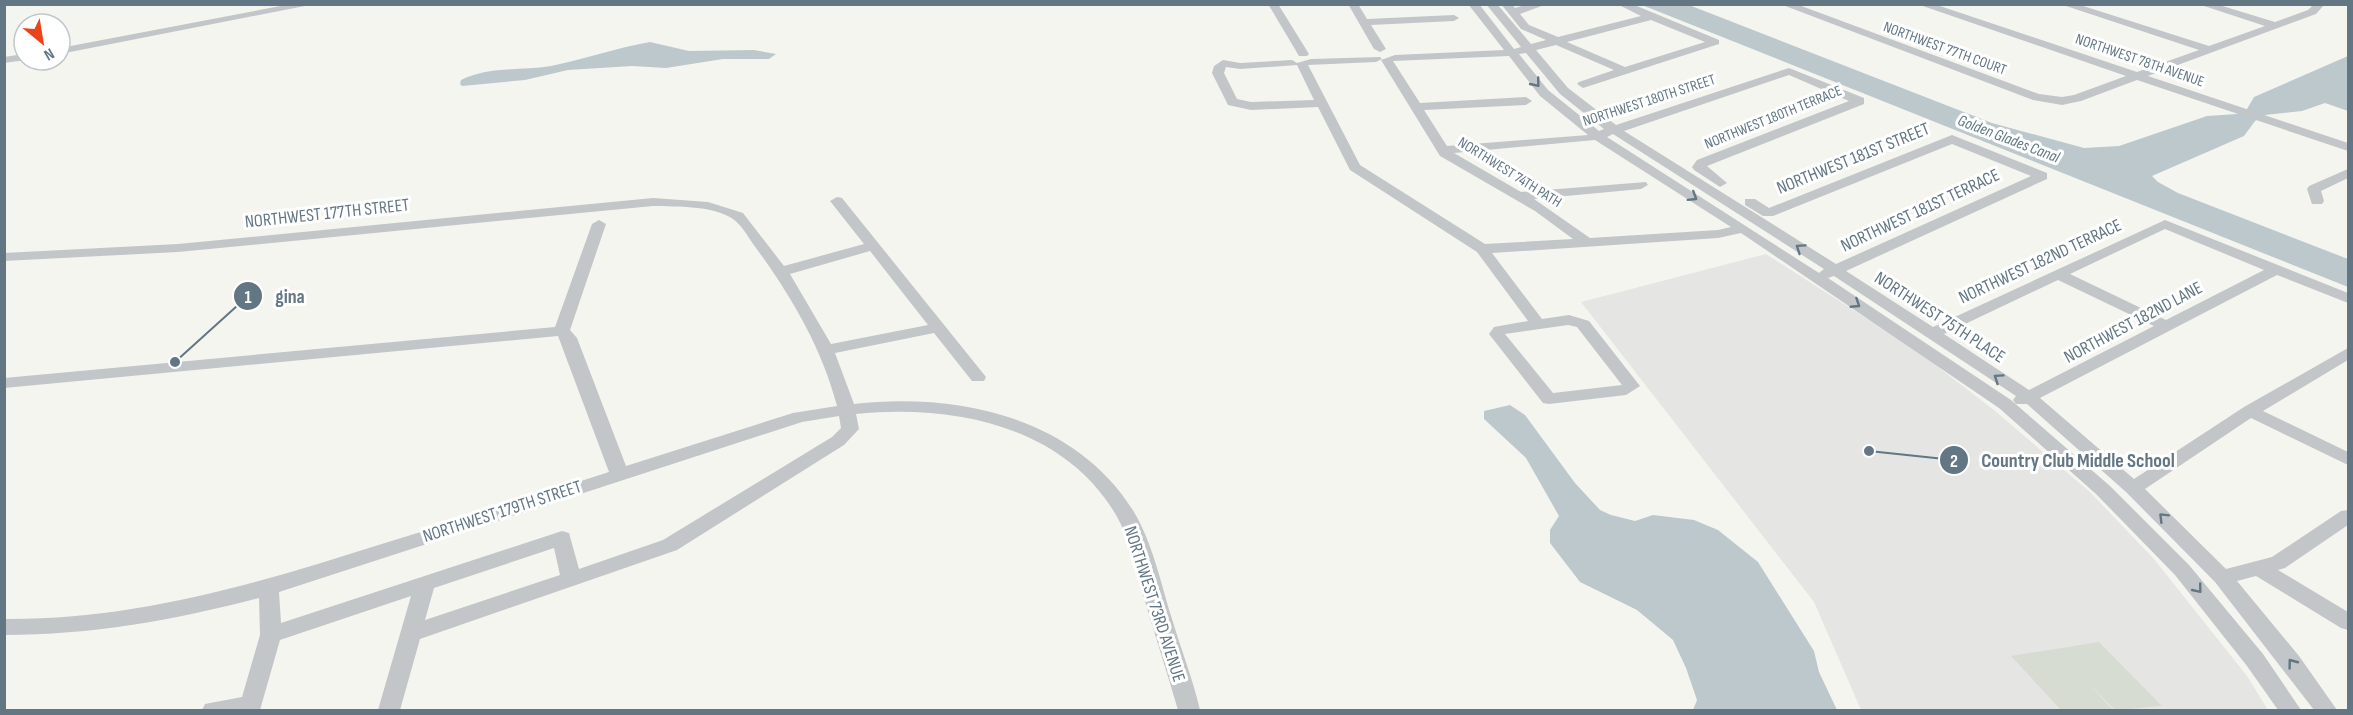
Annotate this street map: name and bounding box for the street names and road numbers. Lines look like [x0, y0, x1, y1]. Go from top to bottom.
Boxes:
street label: NORTHWEST 77TH COURT [1881, 17, 2009, 80]
street label: NORTHWEST 78TH AVENUE [2073, 30, 2207, 91]
street label: NORTHWEST 180TH STREET [1581, 70, 1718, 131]
street label: NORTHWEST 180TH TERRACE [1702, 81, 1845, 154]
street label: NORTHWEST 181ST STREET [1774, 118, 1933, 199]
street label: NORTHWEST 74TH PATH [1454, 133, 1565, 212]
street label: NORTHWEST 181ST TERRACE [1838, 164, 2003, 256]
street label: NORTHWEST 177TH STREET [244, 194, 410, 233]
street label: NORTHWEST 182ND TERRACE [1956, 215, 2125, 308]
street label: NORTHWEST 75TH PLACE [1871, 267, 2009, 367]
street label: NORTHWEST 182ND LANE [2061, 277, 2206, 368]
street label: NORTHWEST 179TH STREET [420, 476, 584, 547]
street label: NORTHWEST 73RD AVENUE [1119, 524, 1190, 685]

